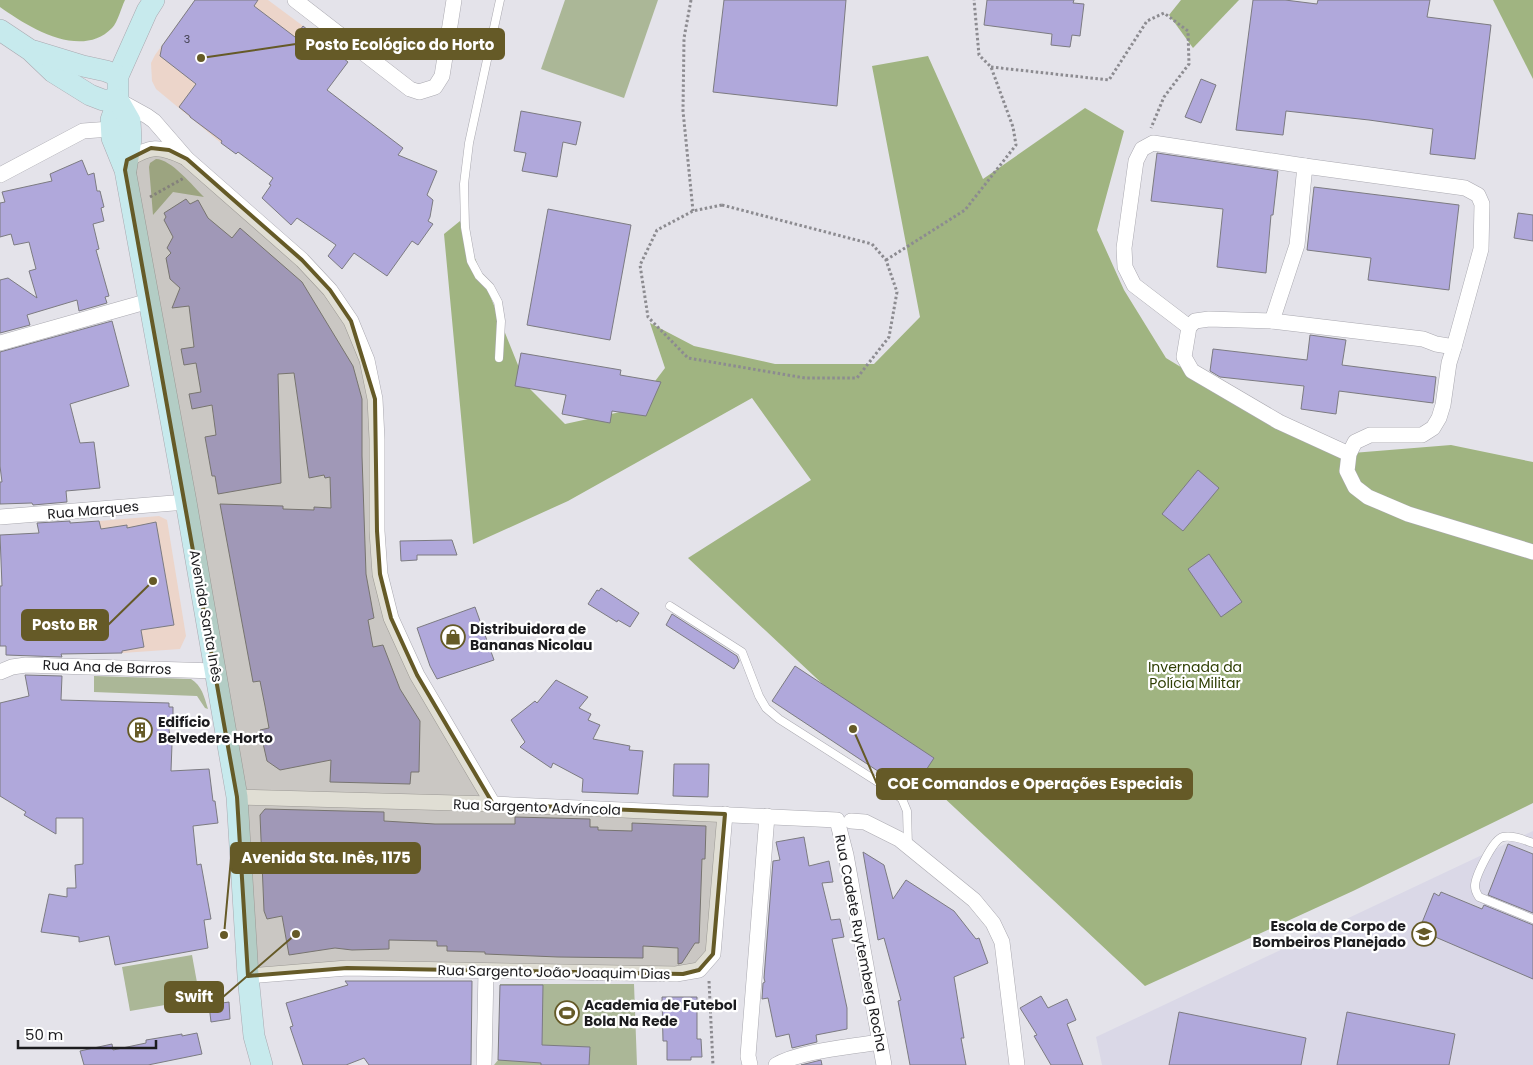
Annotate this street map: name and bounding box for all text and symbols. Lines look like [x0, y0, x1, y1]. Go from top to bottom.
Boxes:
callout: Posto Ecológico do Horto [296, 29, 504, 59]
house number: 3 [184, 31, 190, 47]
text: Posto Ecológico do Horto [306, 34, 495, 55]
street label: Rua Marques [46, 496, 140, 524]
street label: Avenida Santa Inês [184, 548, 228, 684]
callout: Posto BR [22, 610, 108, 640]
text: Posto BR [32, 614, 98, 635]
place label: Distribuidora de Bananas Nicolau [470, 619, 593, 655]
shop icon: Distribuidora de Bananas Nicolau [440, 624, 466, 650]
street label: Rua Ana de Barros [42, 655, 172, 679]
park label: Invernada da Polícia Militar [1148, 657, 1242, 693]
place label: Edifício Belvedere Horto [158, 712, 273, 748]
building icon: Edifício Belvedere Horto [127, 717, 153, 743]
callout: COE Comandos e Operações Especiais [877, 769, 1192, 799]
text: COE Comandos e Operações Especiais [887, 773, 1183, 794]
street label: Rua Sargento Advíncola [453, 794, 621, 820]
street label: Rua Cadete Ruytemberg Rocha [830, 833, 892, 1053]
callout: Avenida Sta. Inês, 1175 [231, 843, 420, 873]
text: Avenida Sta. Inês, 1175 [241, 847, 411, 868]
place label: Escola de Corpo de Bombeiros Planejado [1253, 916, 1406, 952]
school or university icon: Escola de Corpo de Bombeiros Planejado [1411, 921, 1437, 947]
street label: Rua Sargento João Joaquim Dias [437, 960, 671, 984]
callout: Swift [165, 982, 223, 1012]
text: Swift [175, 986, 213, 1007]
place label: Academia de Futebol Bola Na Rede [584, 995, 737, 1031]
sports icon: Academia de Futebol Bola Na Rede [554, 1000, 580, 1026]
scale bar [18, 1018, 155, 1050]
text: 50 m [25, 1024, 63, 1045]

